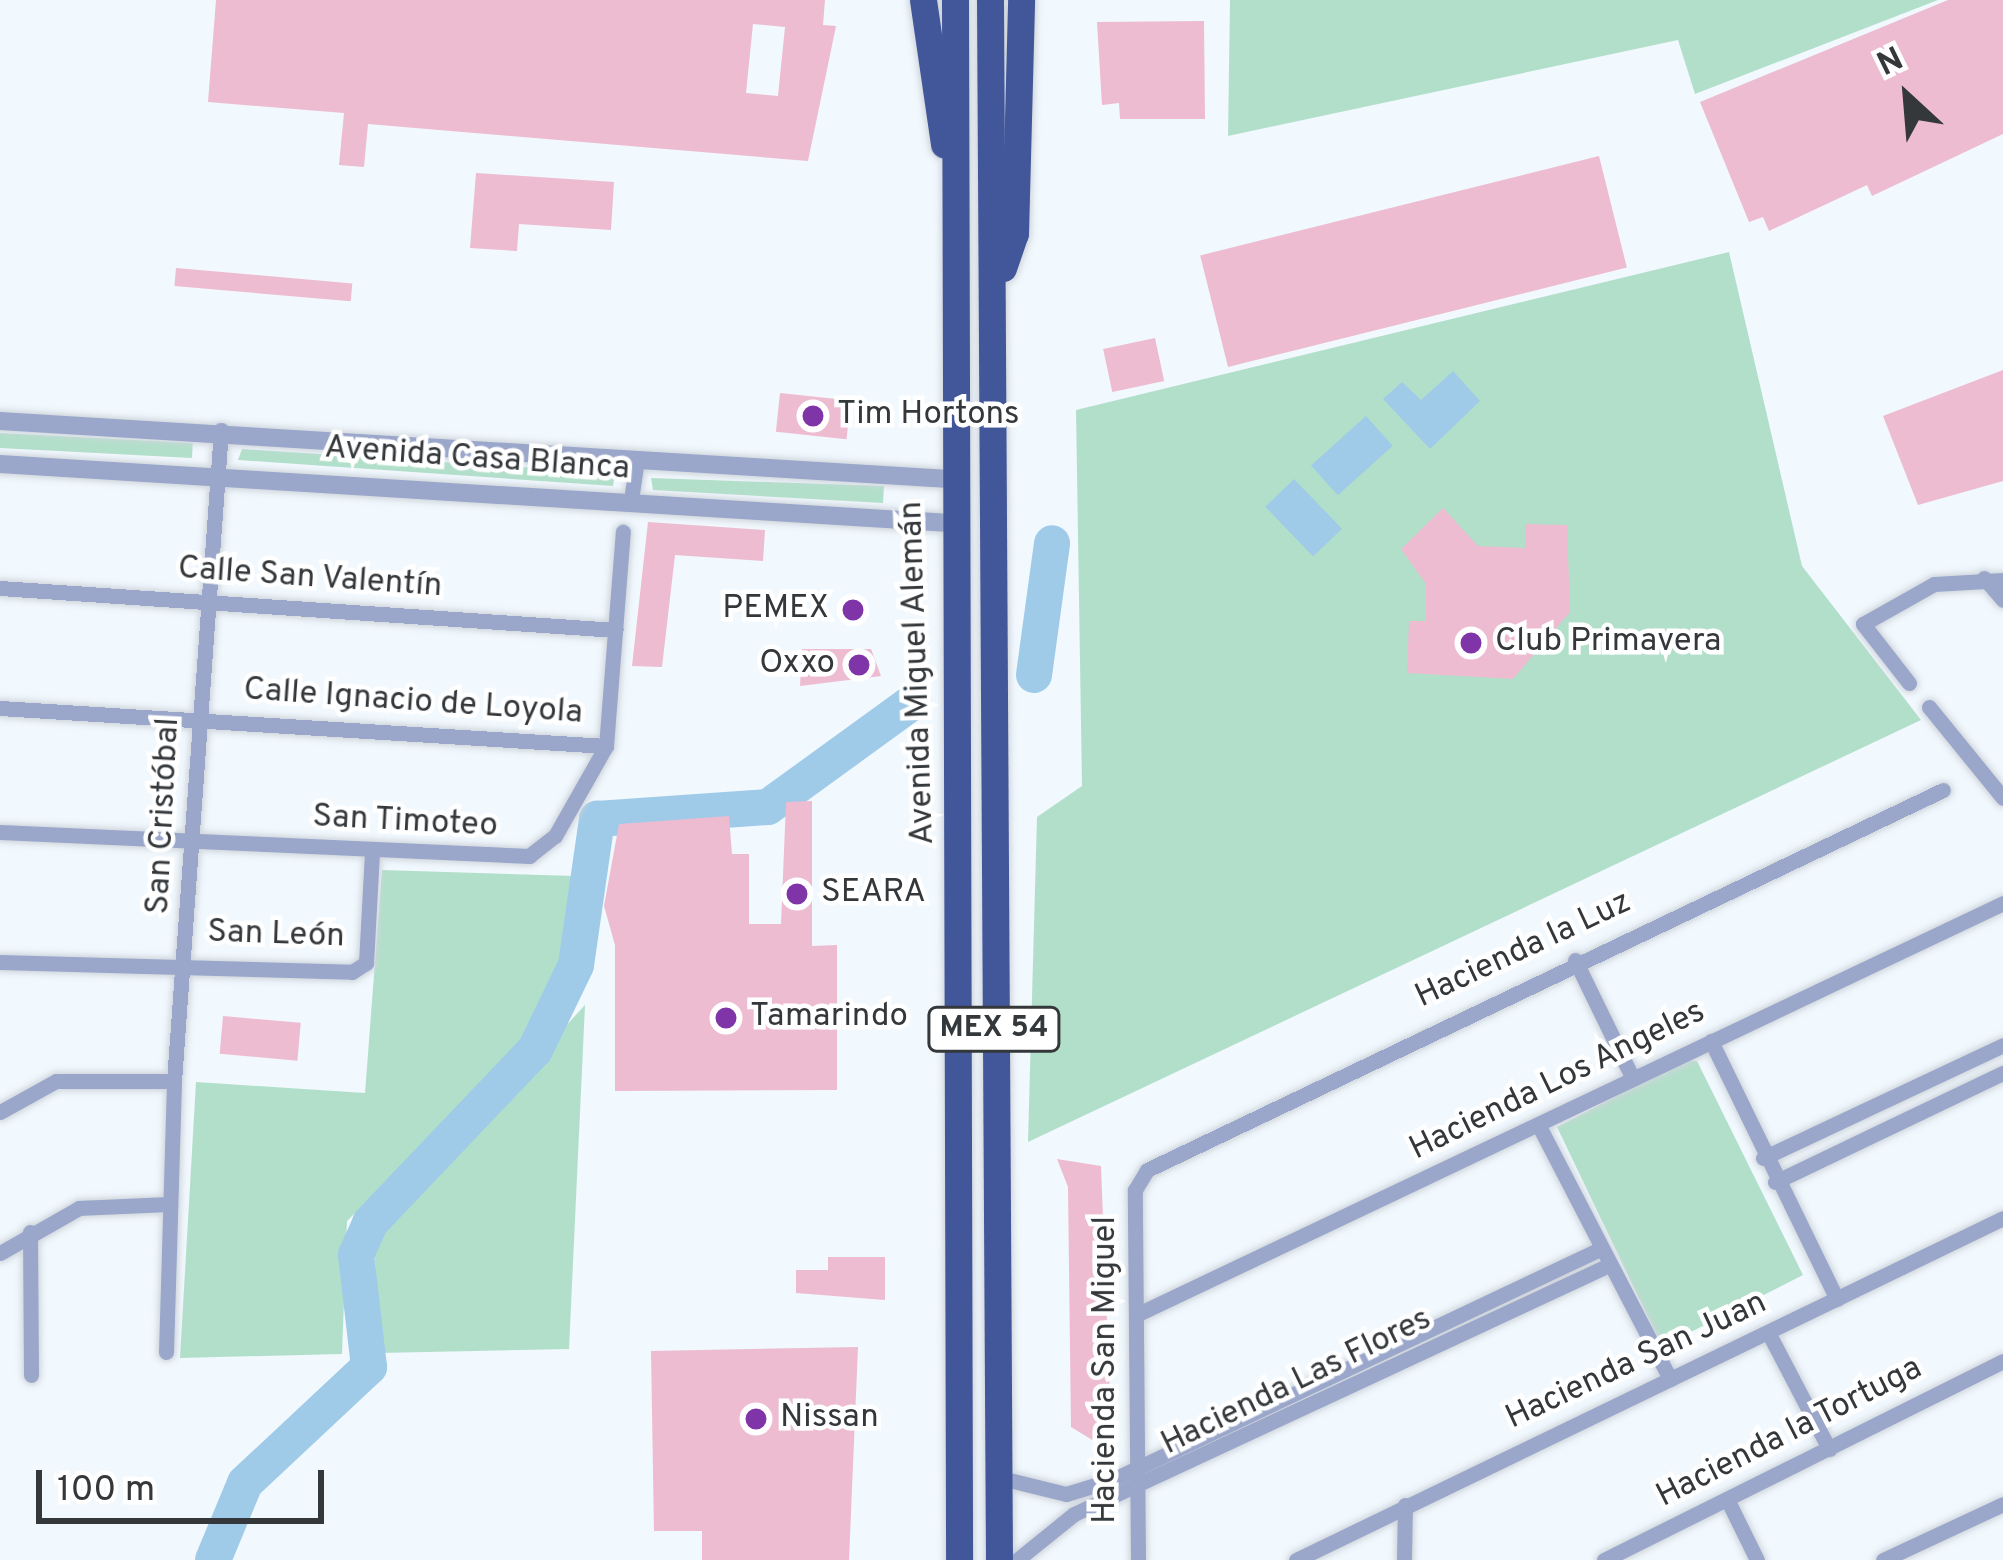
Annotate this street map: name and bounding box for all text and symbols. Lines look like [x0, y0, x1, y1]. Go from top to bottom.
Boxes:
north arrow [1847, 36, 1967, 156]
text: N [1871, 40, 1911, 88]
place label: Tim Hortons [837, 396, 1020, 436]
marker: Tim Hortons [800, 403, 826, 429]
street label: Avenida Casa Blanca [323, 430, 631, 490]
street label: Avenida Miguel Alemán [893, 500, 945, 846]
street label: Calle San Valentín [176, 550, 444, 608]
place label: PEMEX [722, 590, 829, 630]
marker: PEMEX [840, 597, 866, 623]
place label: Club Primavera [1495, 623, 1721, 663]
marker: Club Primavera [1458, 630, 1484, 656]
place label: Oxxo [759, 645, 835, 685]
marker: Oxxo [846, 652, 872, 678]
street label: Calle Ignacio de Loyola [242, 671, 584, 735]
street label: San Cristóbal [140, 717, 190, 915]
street label: San Timoteo [311, 798, 499, 848]
place label: SEARA [821, 874, 926, 914]
marker: SEARA [784, 881, 810, 907]
street label: Hacienda la Luz [1410, 884, 1638, 1018]
street label: San León [207, 914, 345, 958]
street label: Hacienda Los Angeles [1403, 993, 1713, 1171]
place label: Tamarindo [750, 998, 908, 1038]
marker: Tamarindo [713, 1005, 739, 1031]
road number: MEX 54 [925, 1005, 1063, 1053]
street label: Hacienda San Miguel [1087, 1216, 1127, 1524]
street label: Hacienda San Juan [1501, 1284, 1773, 1440]
street label: Hacienda Las Flores [1156, 1301, 1438, 1465]
street label: Hacienda la Tortuga [1650, 1350, 1930, 1518]
place label: Nissan [780, 1399, 879, 1439]
marker: Nissan [743, 1406, 769, 1432]
scale bar [42, 1446, 330, 1520]
text: 100 m [57, 1468, 155, 1514]

